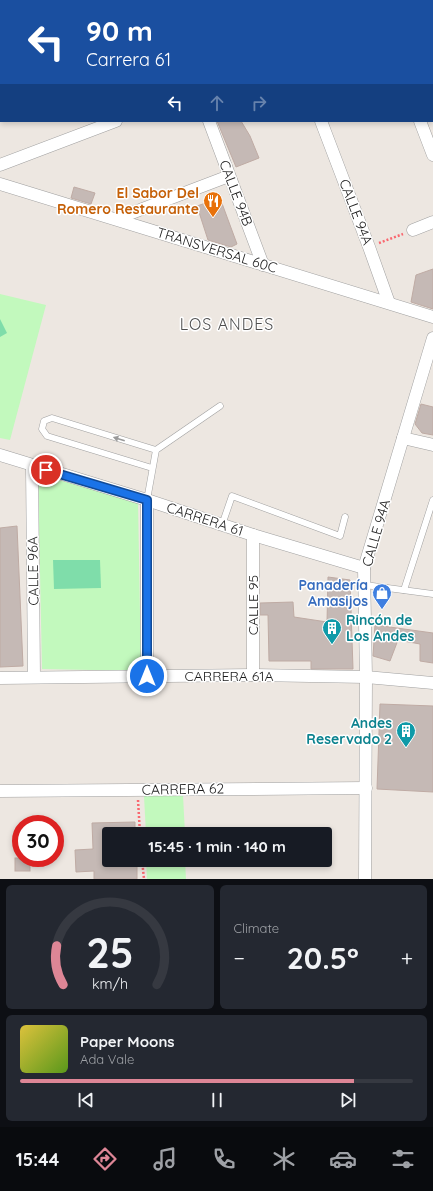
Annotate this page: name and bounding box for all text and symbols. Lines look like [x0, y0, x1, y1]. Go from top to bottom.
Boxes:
text: 90 m [86, 13, 153, 48]
icon: left [20, 16, 72, 68]
text: Carrera 61 [86, 48, 171, 71]
icon: left [164, 92, 186, 114]
icon: ahead [206, 92, 228, 114]
icon: right [248, 92, 270, 114]
street label: CALLE 94B [215, 157, 257, 229]
street label: CALLE 94A [335, 177, 377, 247]
place label: El Sabor Del Romero Restaurante [57, 184, 199, 218]
restaurant icon: El Sabor Del Romero Restaurante [202, 190, 224, 218]
street label: TRANSVERSAL 60C [155, 223, 279, 277]
district label: LOS ANDES [180, 314, 274, 334]
one-way arrow [112, 436, 124, 442]
pin [29, 453, 63, 487]
icon: arrive [35, 459, 57, 481]
street label: CALLE 94A [358, 497, 394, 569]
street label: CARRERA 61 [164, 498, 246, 540]
street label: CALLE 96A [23, 536, 43, 606]
street label: CALLE 95 [244, 575, 262, 635]
place label: Panadería Amasijos [298, 576, 368, 610]
shop icon: Panadería Amasijos [371, 582, 393, 610]
place label: Rincón de Los Andes [346, 611, 415, 645]
building icon: Rincón de Los Andes [321, 617, 343, 645]
position arrow [126, 655, 168, 697]
street label: CARRERA 61A [185, 667, 273, 685]
place label: Andes Reservado 2 [306, 714, 392, 748]
building icon: Andes Reservado 2 [395, 720, 417, 748]
street label: CARRERA 62 [142, 779, 225, 799]
speed limit sign: 30 [12, 815, 64, 867]
text: 15:45 · 1 min · 140 m [148, 837, 286, 856]
text: Climate [234, 920, 279, 936]
text: 25 [86, 926, 134, 978]
text: 20.5° [287, 939, 359, 977]
text: − [234, 944, 245, 972]
text: + [401, 944, 413, 972]
text: km/h [92, 975, 128, 993]
text: Paper Moons [80, 1032, 175, 1051]
text: Ada Vale [80, 1051, 134, 1067]
icon: previous [75, 1089, 97, 1111]
icon: pause [206, 1089, 228, 1111]
icon: next [337, 1089, 359, 1111]
icon: directions [91, 1145, 119, 1173]
icon: music [151, 1145, 179, 1173]
icon: phone [210, 1145, 238, 1173]
icon: climate [270, 1145, 298, 1173]
icon: car [329, 1145, 357, 1173]
icon: filters [389, 1145, 417, 1173]
text: 15:44 [16, 1148, 59, 1171]

